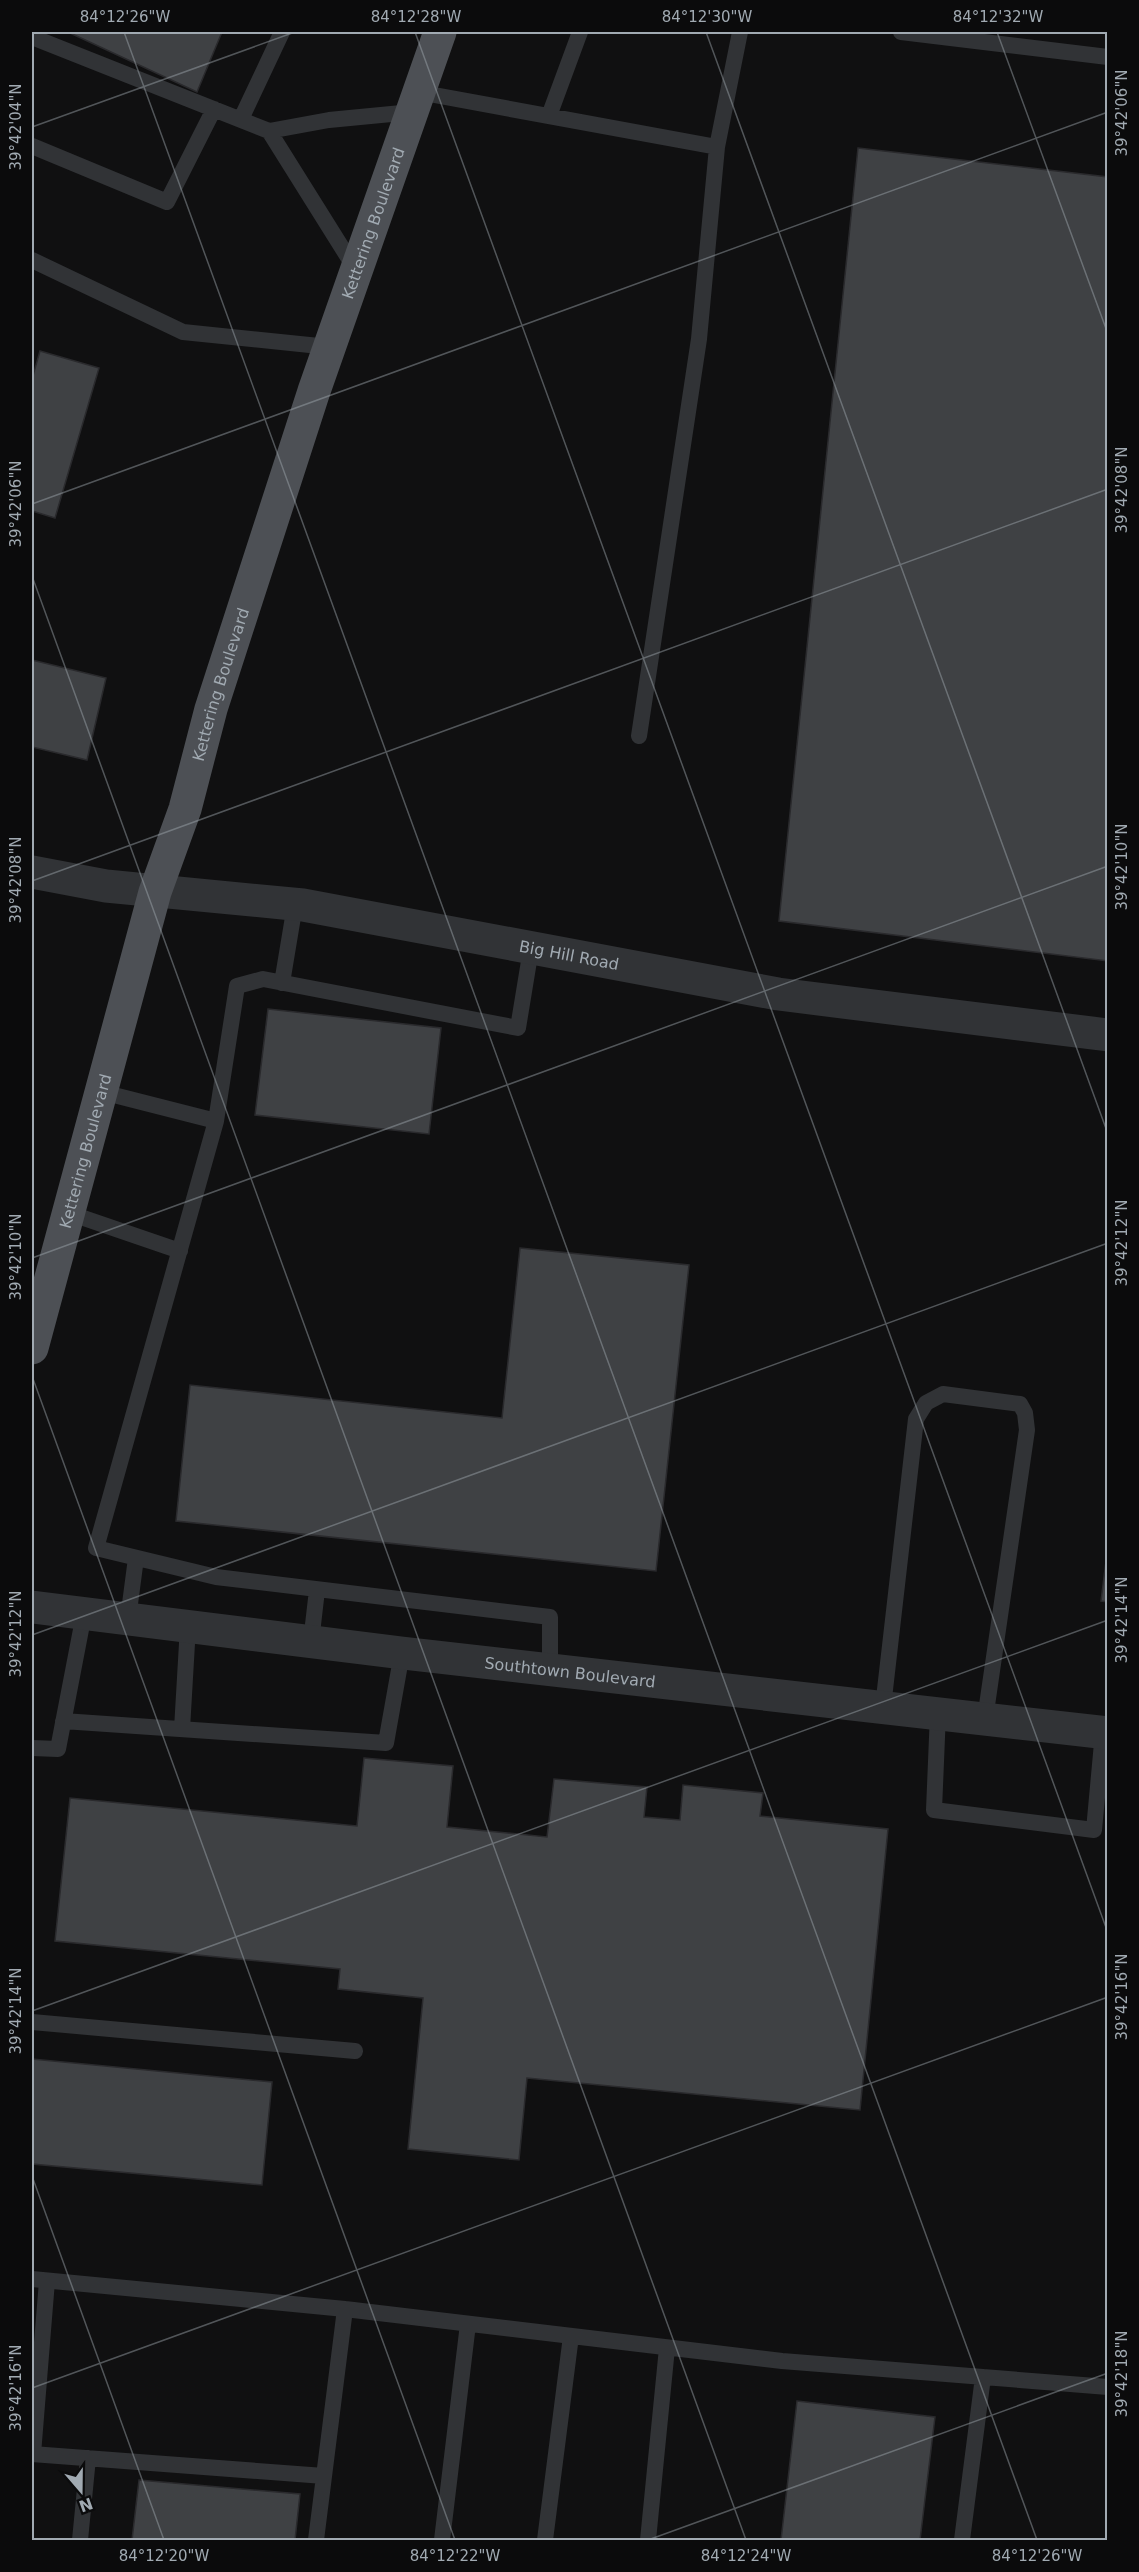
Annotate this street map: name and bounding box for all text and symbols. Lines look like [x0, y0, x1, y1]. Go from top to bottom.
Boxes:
text: 84°12'26"W [80, 8, 170, 26]
text: 84°12'28"W [371, 8, 461, 26]
text: 84°12'30"W [662, 8, 752, 26]
text: 84°12'32"W [953, 8, 1043, 26]
text: 39°42'06"N [1113, 69, 1131, 157]
text: 39°42'04"N [7, 83, 25, 171]
street label: Kettering Boulevard [338, 145, 408, 301]
text: 39°42'08"N [1113, 446, 1131, 534]
text: 39°42'06"N [7, 460, 25, 548]
street label: Kettering Boulevard [188, 605, 253, 763]
text: 39°42'10"N [1113, 823, 1131, 911]
text: 39°42'08"N [7, 836, 25, 924]
street label: Big Hill Road [518, 936, 621, 974]
street label: Kettering Boulevard [55, 1072, 115, 1230]
text: 39°42'12"N [1113, 1199, 1131, 1287]
text: 39°42'10"N [7, 1213, 25, 1301]
text: 39°42'14"N [1113, 1576, 1131, 1664]
text: 39°42'12"N [7, 1590, 25, 1678]
street label: Southtown Boulevard [484, 1653, 657, 1691]
text: 39°42'16"N [1113, 1953, 1131, 2041]
text: 39°42'14"N [7, 1967, 25, 2055]
text: 39°42'18"N [1113, 2330, 1131, 2418]
text: 39°42'16"N [7, 2344, 25, 2432]
north arrow [51, 2461, 111, 2521]
text: N [76, 2493, 96, 2516]
text: 84°12'20"W [119, 2547, 209, 2565]
text: 84°12'22"W [410, 2547, 500, 2565]
text: 84°12'24"W [701, 2547, 791, 2565]
text: 84°12'26"W [992, 2547, 1082, 2565]

